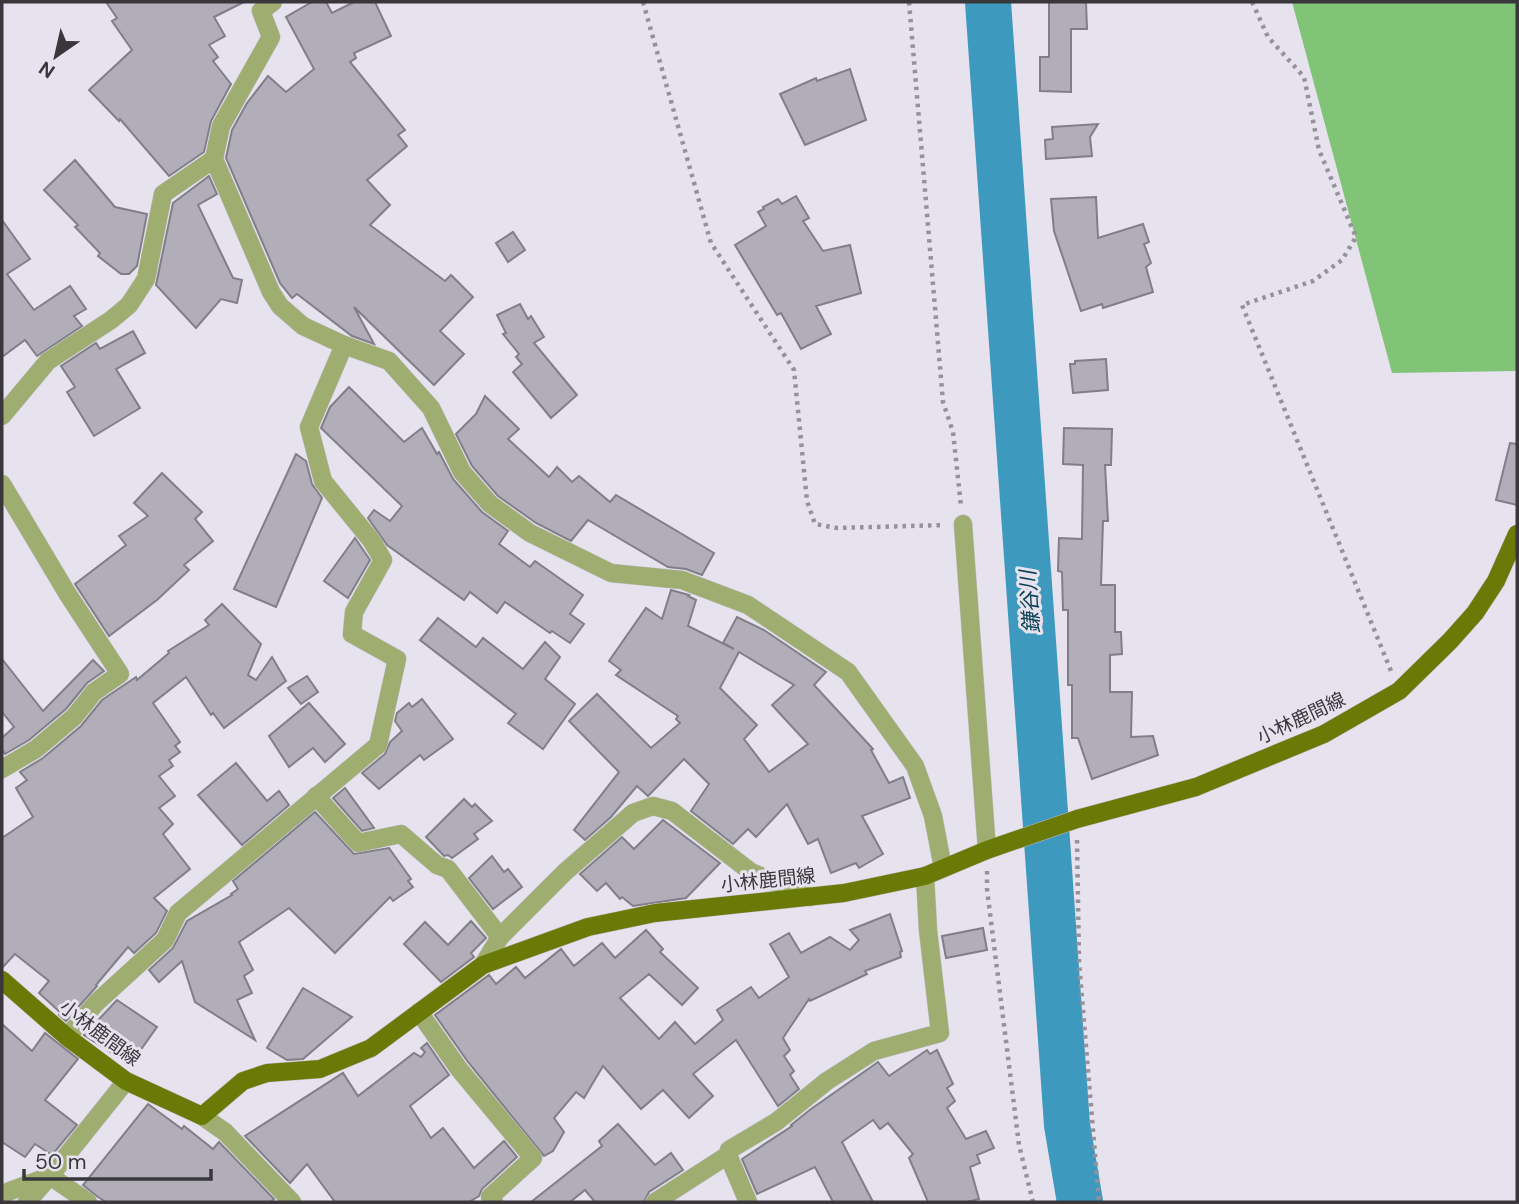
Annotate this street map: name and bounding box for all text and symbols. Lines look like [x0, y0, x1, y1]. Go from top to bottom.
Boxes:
north arrow [21, 21, 91, 91]
text: N [34, 55, 60, 84]
water label: 鎌谷川 [1014, 568, 1046, 634]
street label: 小林鹿間線 [1253, 687, 1349, 749]
street label: 小林鹿間線 [719, 863, 817, 897]
street label: 小林鹿間線 [55, 994, 145, 1072]
scale bar [24, 1138, 212, 1182]
text: 50 m [35, 1148, 86, 1176]

